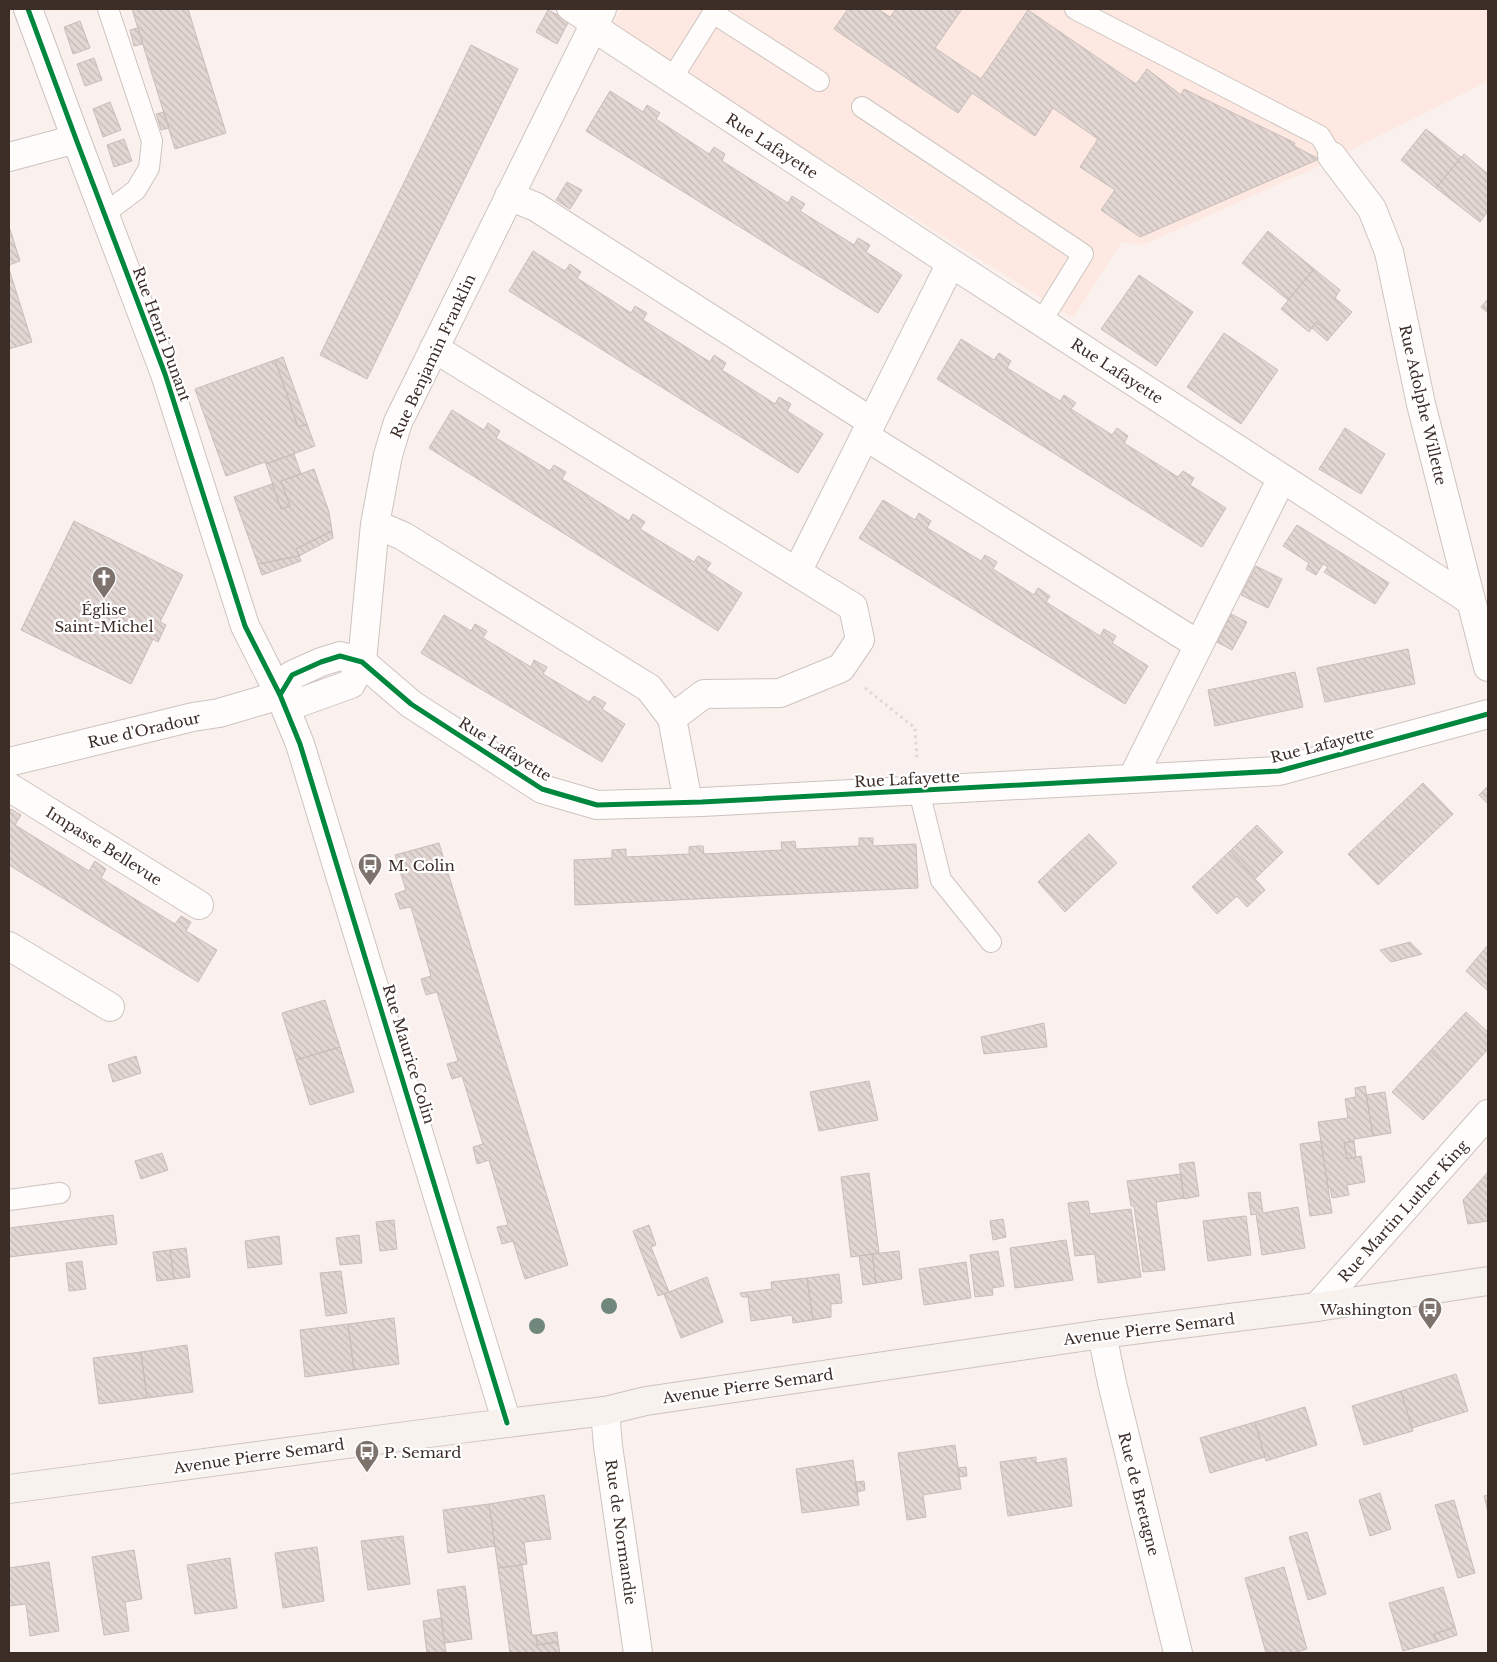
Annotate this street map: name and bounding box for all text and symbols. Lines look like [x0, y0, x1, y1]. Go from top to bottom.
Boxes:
street label: Rue Lafayette [722, 109, 822, 183]
street label: Rue Henri Dunant [129, 264, 195, 404]
street label: Rue Benjamin Franklin [387, 271, 479, 441]
street label: Rue Adolphe Willette [1395, 323, 1451, 487]
street label: Rue Lafayette [1067, 334, 1167, 408]
church icon: Église Saint-Michel [91, 565, 117, 599]
place label: Église Saint-Michel [54, 600, 154, 636]
street label: Rue d'Oradour [86, 708, 203, 752]
street label: Rue Lafayette [455, 713, 555, 785]
street label: Rue Lafayette [1268, 723, 1376, 767]
street label: Rue Lafayette [854, 767, 960, 791]
street label: Impasse Bellevue [42, 803, 166, 889]
bus stop icon: M. Colin [357, 852, 383, 886]
place label: M. Colin [388, 856, 455, 875]
street label: Rue Maurice Colin [379, 982, 439, 1126]
street label: Rue Martin Luther King [1334, 1135, 1473, 1286]
bus stop icon: Washington [1417, 1296, 1443, 1330]
place label: Washington [1319, 1300, 1412, 1319]
street label: Avenue Pierre Semard [1061, 1309, 1236, 1349]
street label: Avenue Pierre Semard [660, 1365, 835, 1408]
street label: Rue de Bretagne [1114, 1430, 1164, 1558]
street label: Avenue Pierre Semard [171, 1435, 346, 1478]
bus stop icon: P. Semard [354, 1439, 380, 1473]
place label: P. Semard [384, 1443, 461, 1462]
street label: Rue de Normandie [601, 1458, 641, 1606]

